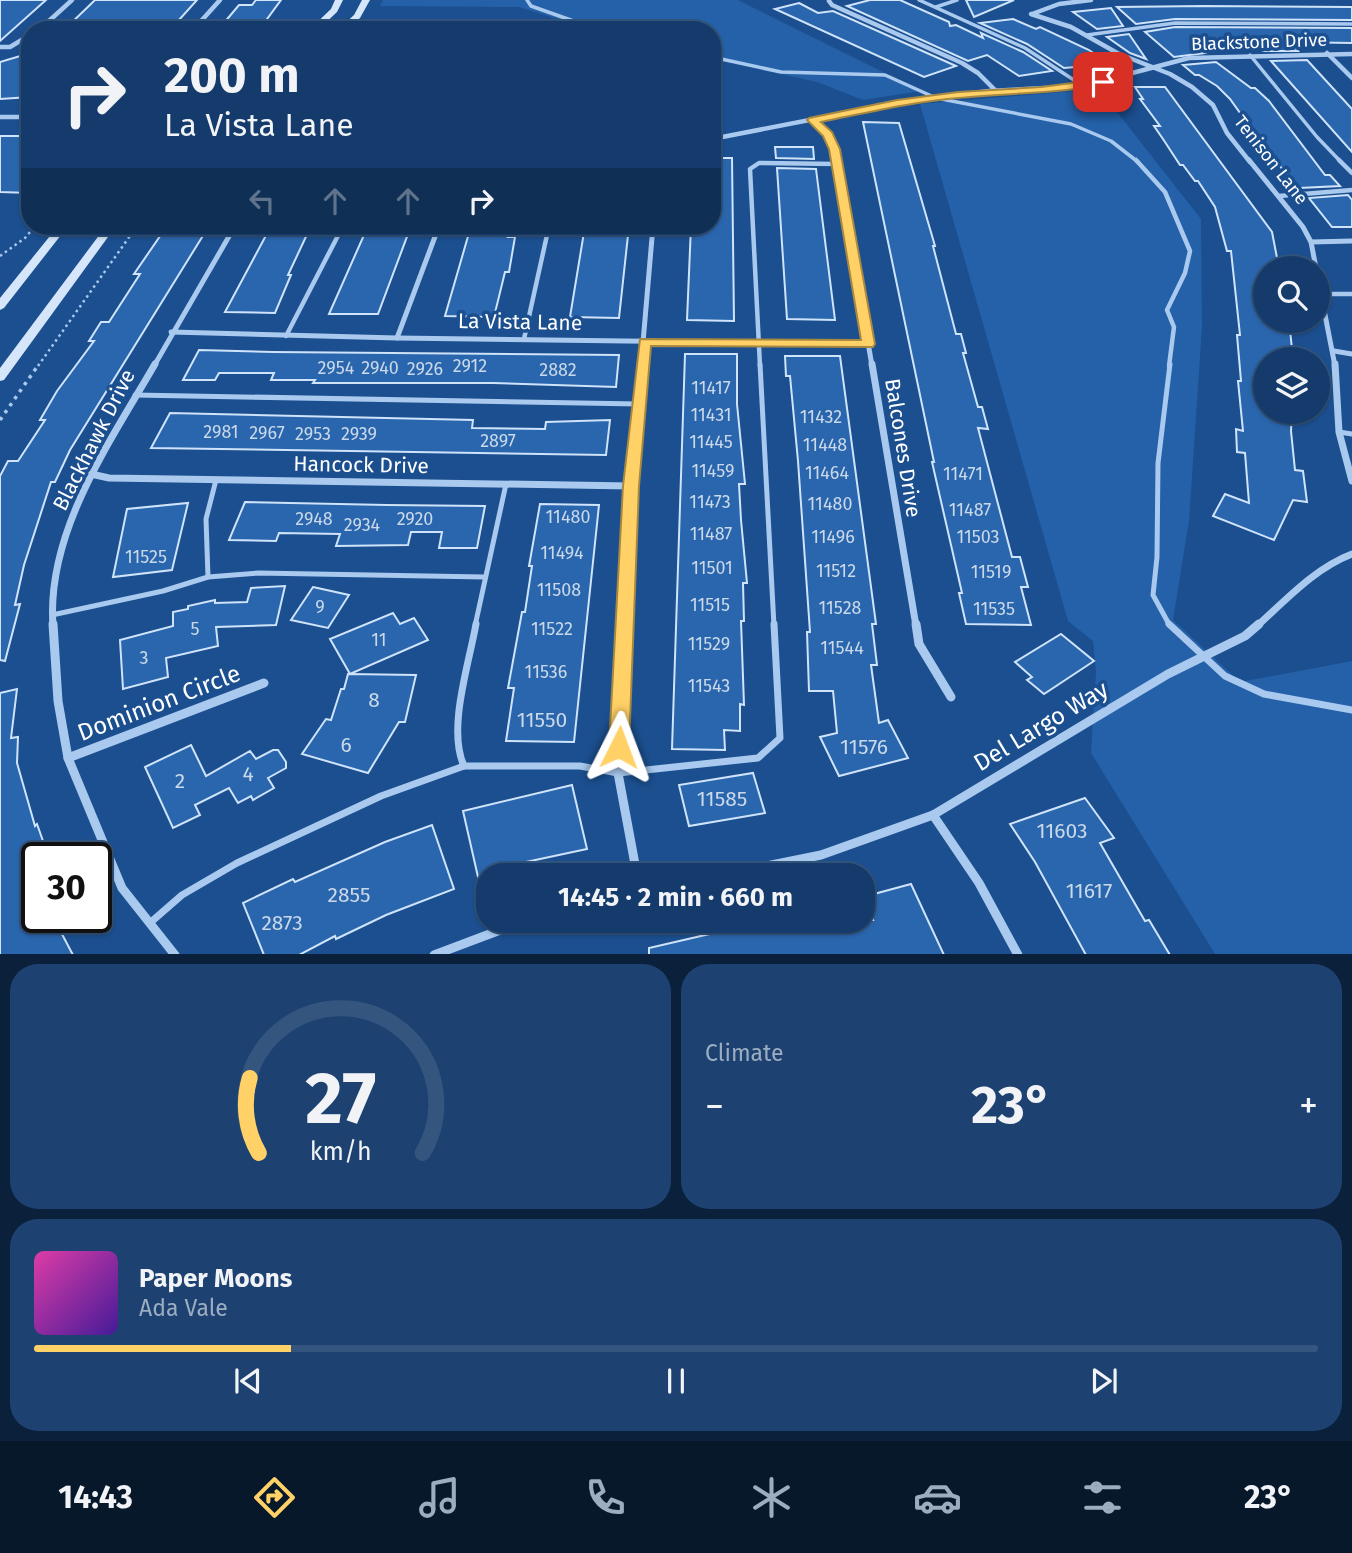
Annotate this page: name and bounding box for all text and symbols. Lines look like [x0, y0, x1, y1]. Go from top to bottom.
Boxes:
street label: Blackstone Drive [1191, 29, 1327, 55]
text: 200 m [164, 46, 300, 105]
icon: right [49, 49, 140, 140]
pin [1073, 52, 1133, 112]
icon: arrive [1084, 63, 1122, 101]
text: La Vista Lane [164, 106, 354, 144]
street label: Tenison Lane [1229, 111, 1313, 209]
icon: left [243, 182, 281, 220]
icon: ahead [316, 182, 354, 220]
icon: ahead [389, 182, 427, 220]
icon: right [462, 182, 500, 220]
map controls [1253, 256, 1330, 424]
button: search [1253, 256, 1330, 333]
street label: La Vista Lane [458, 308, 582, 336]
button: layers [1253, 347, 1330, 424]
house number: 2912 [453, 355, 487, 377]
house number: 2954 [318, 357, 355, 379]
house number: 2940 [361, 357, 399, 379]
house number: 2926 [407, 358, 443, 380]
house number: 2882 [539, 359, 577, 381]
street label: Blackhawk Drive [47, 365, 141, 515]
house number: 11417 [691, 377, 731, 399]
street label: Balcones Drive [879, 377, 927, 519]
house number: 11431 [691, 404, 731, 426]
house number: 11432 [800, 406, 842, 428]
house number: 2981 [203, 421, 239, 443]
house number: 2967 [249, 422, 285, 444]
house number: 2953 [295, 423, 331, 445]
house number: 2939 [341, 423, 377, 445]
house number: 2897 [480, 430, 516, 452]
house number: 11445 [689, 431, 733, 453]
house number: 11448 [803, 434, 847, 456]
street label: Hancock Drive [293, 451, 429, 479]
house number: 11459 [692, 460, 734, 482]
house number: 11464 [805, 462, 849, 484]
house number: 11471 [943, 463, 983, 485]
house number: 11473 [689, 491, 731, 513]
house number: 11480 [808, 493, 852, 515]
house number: 11487 [949, 499, 991, 521]
house number: 11480 [546, 506, 590, 528]
house number: 2948 [295, 508, 333, 530]
house number: 2920 [397, 508, 433, 530]
house number: 2934 [344, 514, 381, 536]
house number: 11487 [690, 523, 732, 545]
house number: 11496 [811, 526, 855, 548]
house number: 11503 [956, 526, 1000, 548]
house number: 11494 [540, 542, 584, 564]
house number: 11525 [125, 546, 167, 568]
house number: 11501 [691, 557, 733, 579]
house number: 11512 [816, 560, 856, 582]
house number: 11519 [971, 561, 1011, 583]
house number: 11508 [537, 579, 581, 601]
house number: 11515 [690, 594, 730, 616]
house number: 9 [315, 596, 325, 618]
house number: 11528 [819, 597, 862, 619]
house number: 11535 [973, 598, 1015, 620]
house number: 5 [190, 618, 200, 640]
house number: 11522 [531, 618, 573, 640]
house number: 11 [371, 629, 387, 651]
house number: 11529 [688, 633, 730, 655]
house number: 11544 [820, 637, 864, 659]
house number: 3 [140, 647, 148, 669]
street label: Dominion Circle [74, 659, 244, 747]
house number: 11536 [525, 661, 567, 683]
house number: 11543 [688, 675, 730, 697]
street label: Del Largo Way [969, 675, 1113, 777]
house number: 8 [368, 687, 380, 713]
house number: 11550 [517, 707, 567, 733]
position arrow [582, 710, 656, 784]
house number: 6 [340, 732, 352, 758]
house number: 11576 [840, 734, 888, 760]
house number: 4 [242, 761, 254, 787]
house number: 2 [175, 768, 185, 794]
house number: 11585 [697, 786, 747, 812]
house number: 11603 [1036, 818, 1088, 844]
speed limit sign: 30 [21, 842, 112, 933]
house number: 11617 [1066, 878, 1112, 904]
house number: 2855 [328, 882, 370, 908]
text: 14:45 · 2 min · 660 m [558, 882, 793, 913]
house number: 2873 [261, 910, 303, 936]
text: Climate [705, 1039, 784, 1067]
text: 27 [305, 1055, 376, 1142]
text: 23° [971, 1074, 1052, 1137]
text: − [705, 1083, 724, 1129]
text: + [1299, 1083, 1318, 1129]
text: km/h [310, 1136, 371, 1166]
text: Paper Moons [139, 1263, 292, 1294]
text: Ada Vale [139, 1294, 228, 1322]
icon: previous [229, 1362, 267, 1400]
icon: pause [657, 1362, 695, 1400]
icon: next [1085, 1362, 1123, 1400]
icon: directions [250, 1473, 299, 1522]
icon: music [415, 1473, 464, 1522]
icon: phone [581, 1473, 630, 1522]
icon: climate [747, 1473, 796, 1522]
icon: car [913, 1473, 962, 1522]
icon: filters [1078, 1473, 1127, 1522]
text: 14:43 [58, 1478, 133, 1516]
text: 23° [1244, 1478, 1294, 1516]

